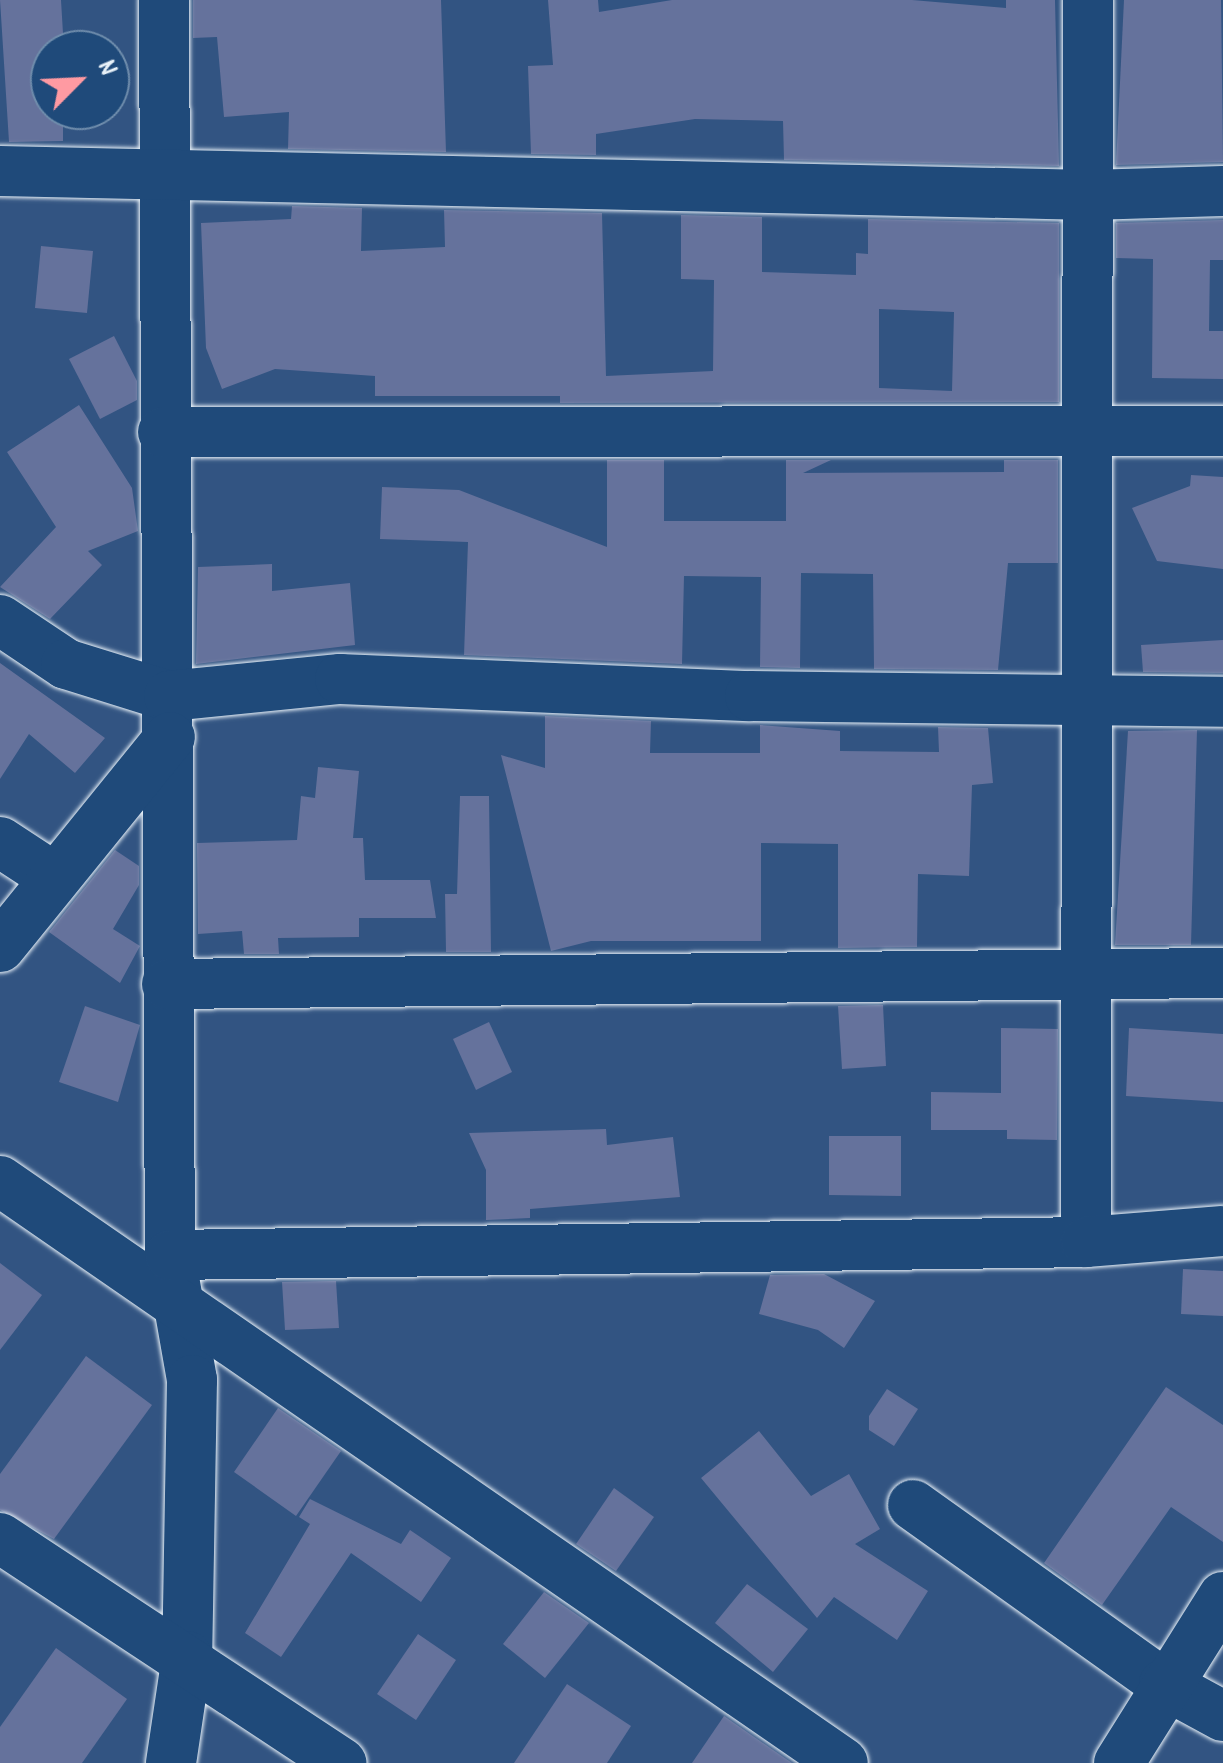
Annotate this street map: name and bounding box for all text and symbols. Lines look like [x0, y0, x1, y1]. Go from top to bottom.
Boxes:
north arrow [30, 30, 130, 130]
text: N [84, 54, 127, 83]

